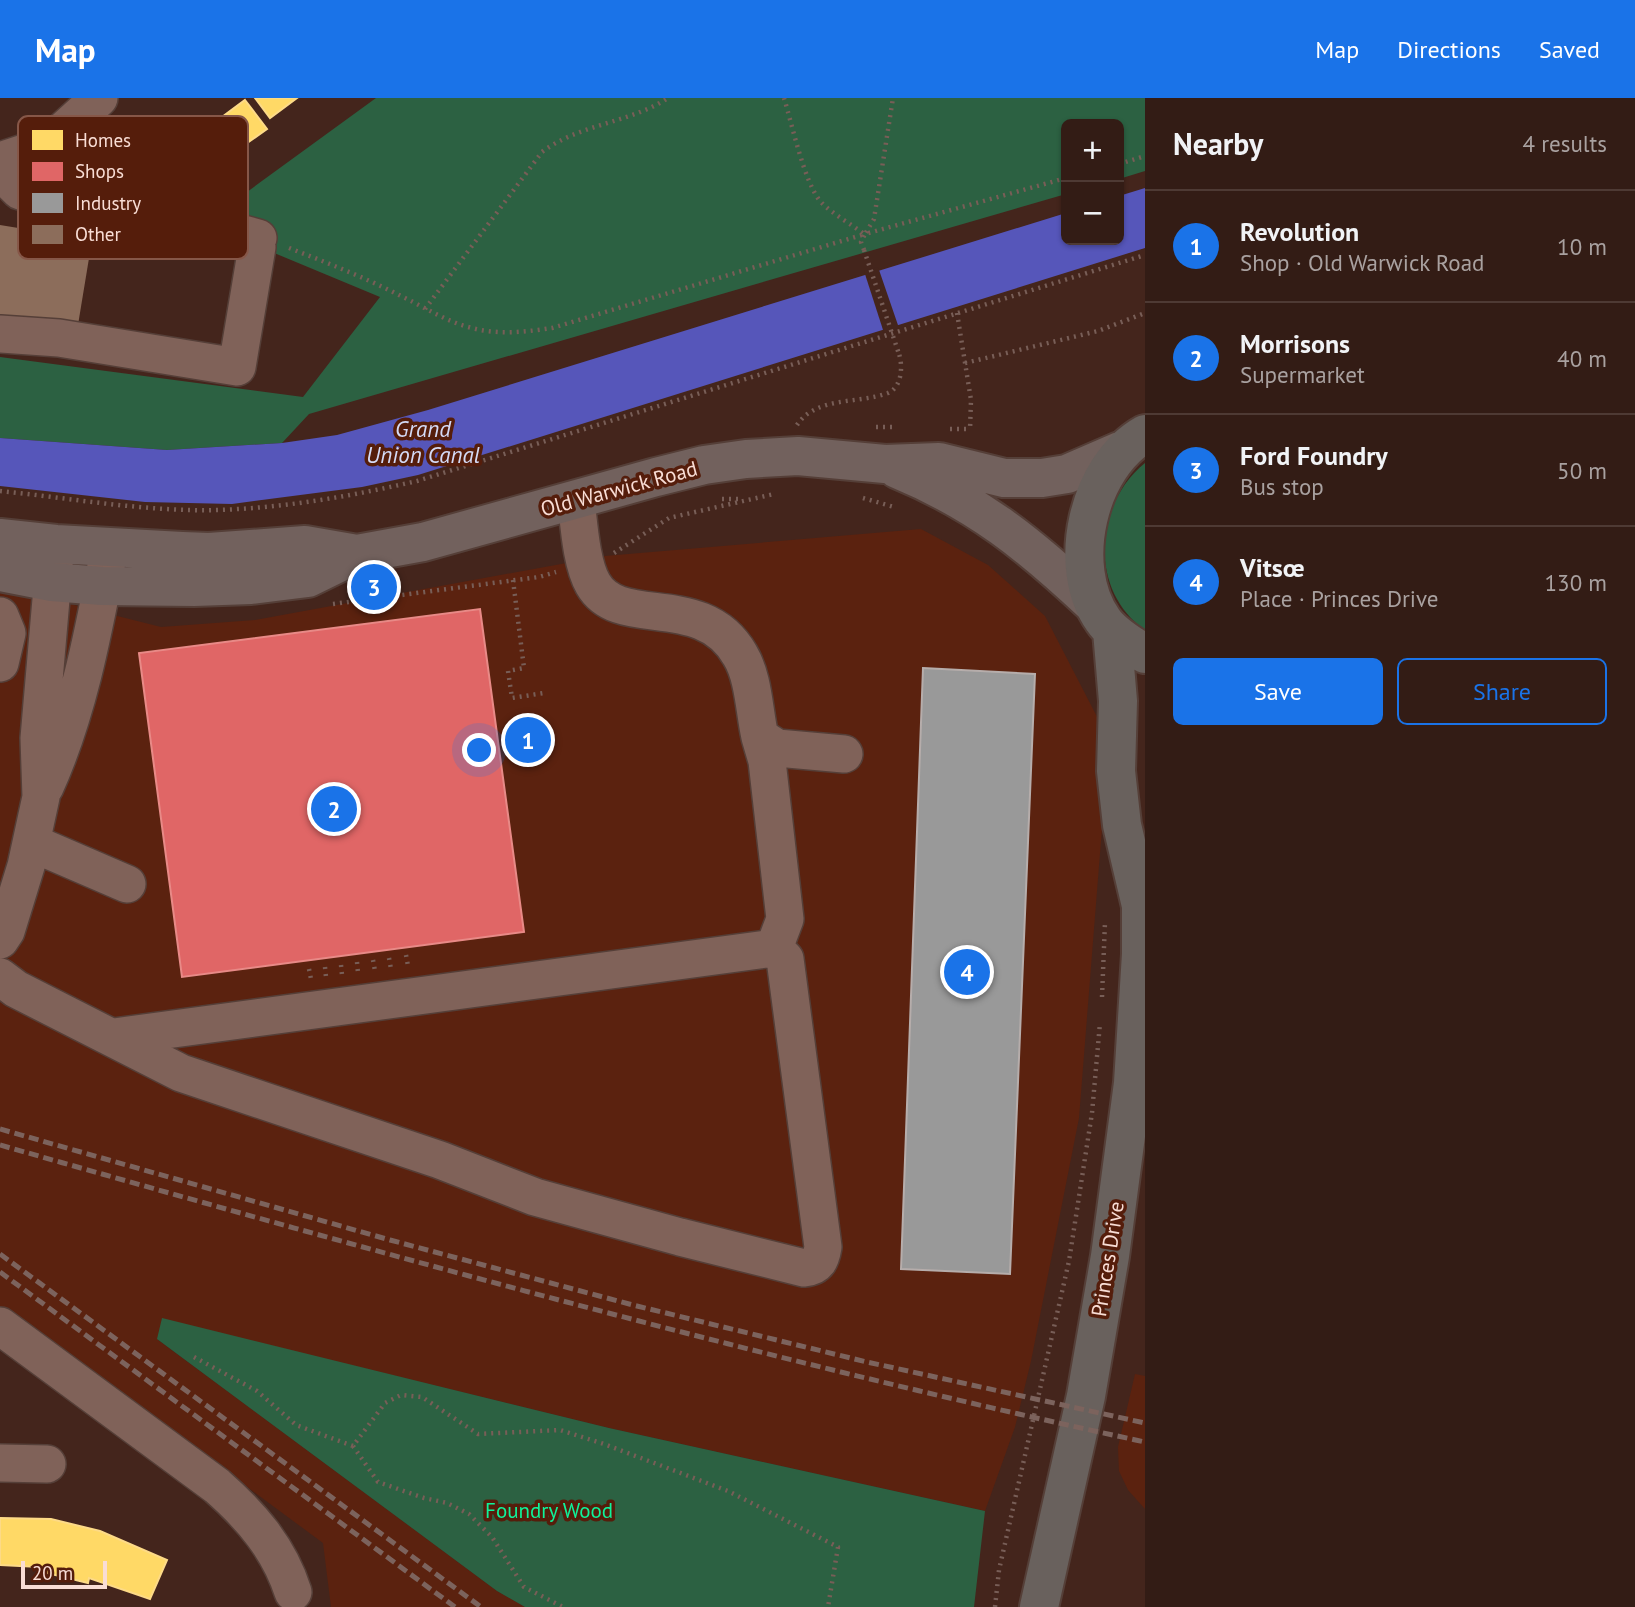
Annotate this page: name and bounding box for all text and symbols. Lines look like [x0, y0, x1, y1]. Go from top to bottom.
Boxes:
text: Map [35, 28, 96, 71]
text: Map [1315, 34, 1359, 65]
text: Directions [1397, 34, 1501, 65]
text: Saved [1539, 34, 1600, 65]
legend [18, 116, 248, 259]
map controls [1061, 119, 1124, 245]
button: + [1061, 119, 1124, 182]
text: Nearby [1173, 124, 1263, 163]
text: Homes [75, 128, 131, 152]
text: 4 results [1523, 129, 1607, 158]
text: Shops [75, 159, 124, 183]
button: − [1061, 182, 1124, 245]
text: Industry [75, 191, 141, 215]
text: Revolution [1240, 215, 1359, 248]
text: Other [75, 222, 121, 246]
text: 1 [1189, 232, 1203, 261]
text: 10 m [1557, 232, 1607, 261]
text: Shop · Old Warwick Road [1240, 248, 1484, 277]
text: Morrisons [1240, 327, 1350, 360]
text: 2 [1189, 344, 1203, 373]
text: 40 m [1557, 344, 1607, 373]
text: Supermarket [1240, 360, 1365, 389]
water label: Grand Union Canal [366, 414, 480, 469]
text: Ford Foundry [1240, 439, 1388, 472]
street label: Old Warwick Road [538, 455, 700, 522]
text: 3 [1189, 456, 1203, 485]
text: 50 m [1557, 456, 1607, 485]
text: Bus stop [1240, 472, 1324, 501]
text: Vitsœ [1240, 551, 1305, 584]
pin: 3 [351, 561, 397, 613]
text: 4 [1189, 568, 1203, 597]
text: 130 m [1545, 568, 1607, 597]
text: Place · Princes Drive [1240, 584, 1438, 613]
button: Save [1173, 658, 1383, 725]
button: Share [1397, 658, 1607, 725]
pin: 1 [505, 714, 551, 766]
your location [462, 733, 496, 767]
pin: 2 [311, 783, 357, 835]
pin: 4 [944, 946, 990, 998]
street label: Princes Drive [1085, 1199, 1130, 1319]
park label: Foundry Wood [485, 1497, 613, 1524]
scale bar [21, 1558, 107, 1590]
text: 20 m [32, 1561, 73, 1585]

